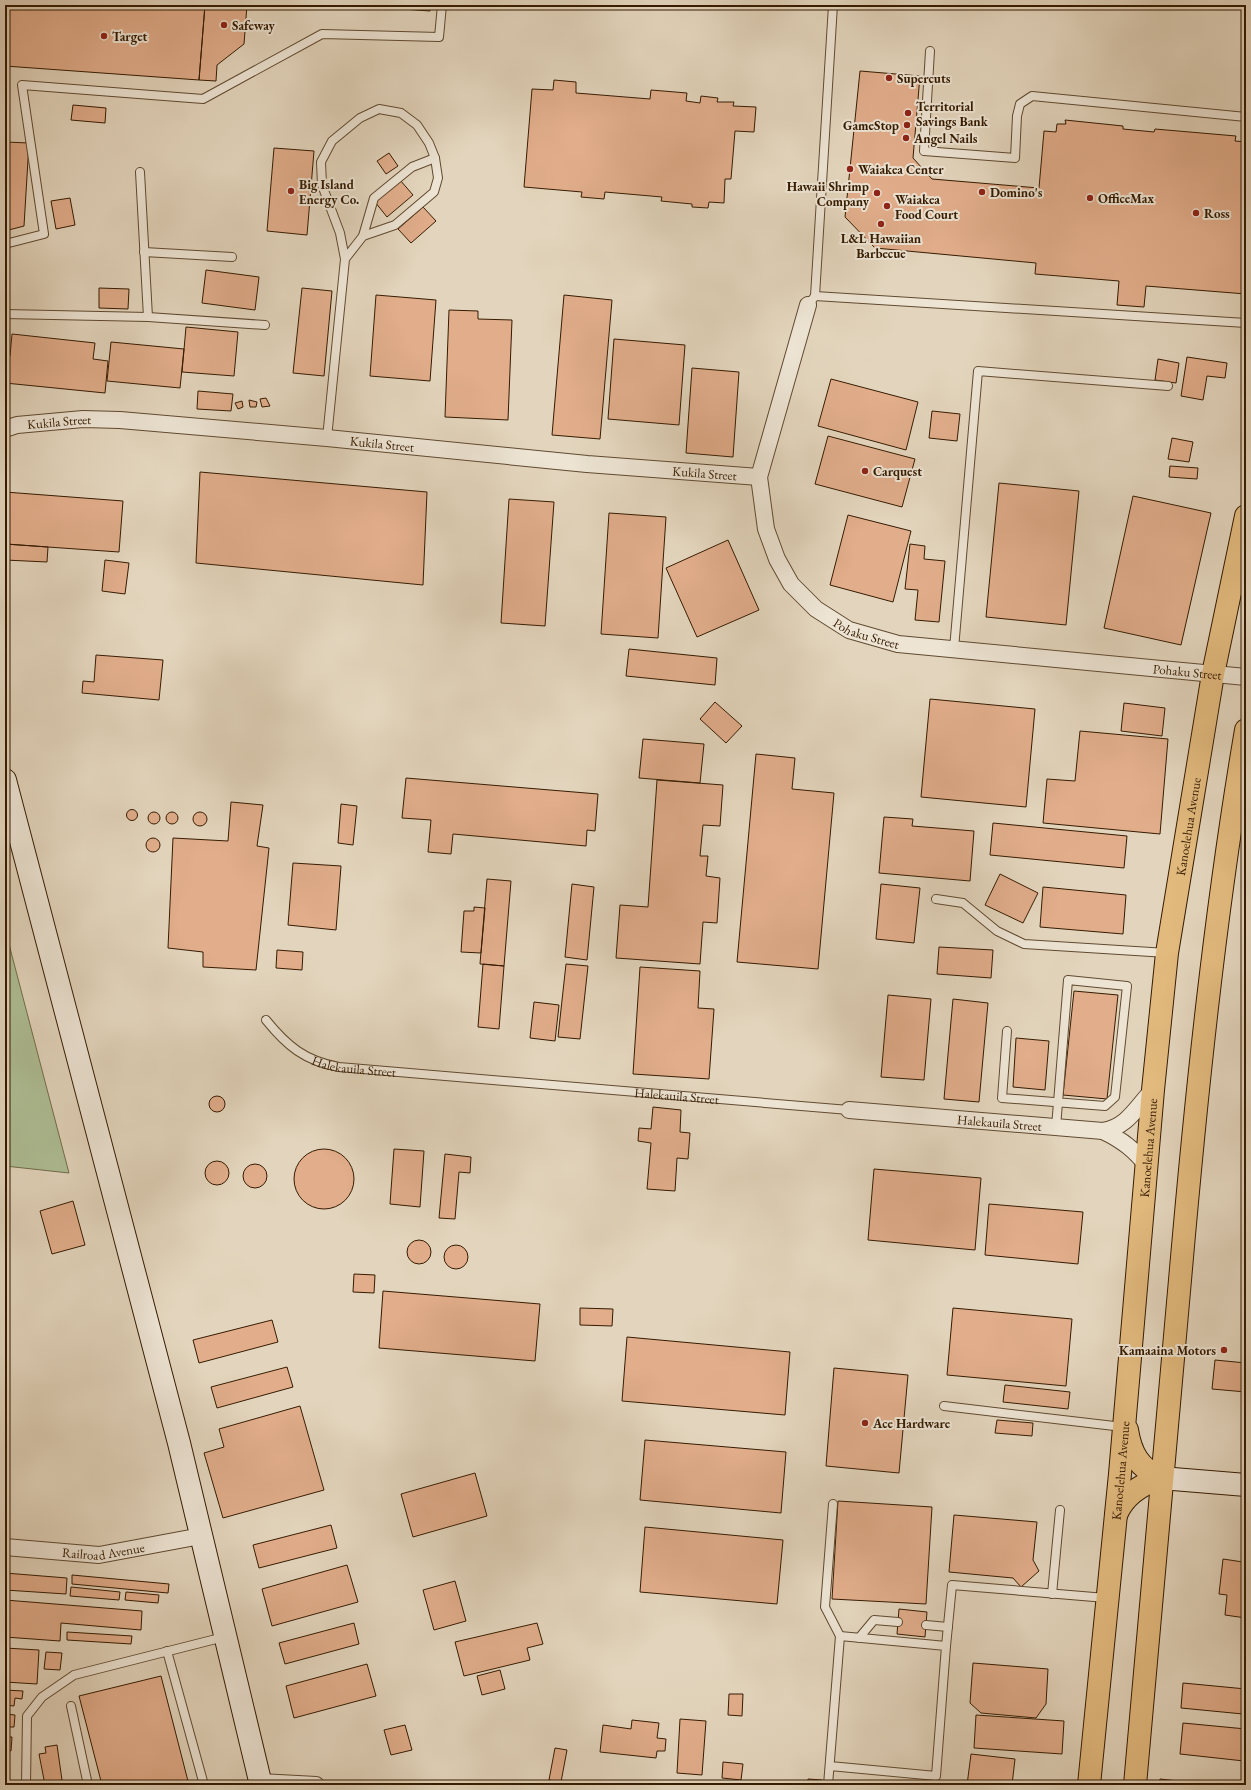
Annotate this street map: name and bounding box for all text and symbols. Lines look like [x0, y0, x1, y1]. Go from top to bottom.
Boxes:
place label: Safeway [232, 17, 276, 34]
marker: Safeway [219, 20, 229, 30]
place label: Target [112, 28, 148, 45]
marker: Target [99, 31, 109, 41]
place label: Supercuts [897, 70, 951, 87]
marker: Supercuts [884, 73, 894, 83]
place label: Territorial Savings Bank [916, 98, 989, 130]
marker: Territorial Savings Bank [903, 108, 913, 118]
place label: GameStop [843, 117, 899, 134]
marker: GameStop [902, 120, 912, 130]
place label: Angel Nails [913, 130, 978, 147]
marker: Angel Nails [901, 133, 911, 143]
place label: Waiakea Center [858, 161, 944, 178]
marker: Waiakea Center [845, 164, 855, 174]
place label: Big Island Energy Co. [299, 176, 359, 208]
place label: Hawaii Shrimp Company [787, 178, 870, 210]
place label: Domino's [990, 184, 1043, 201]
marker: Big Island Energy Co. [286, 186, 296, 196]
marker: Domino's [977, 187, 987, 197]
marker: Hawaii Shrimp Company [872, 188, 882, 198]
place label: OfficeMax [1098, 190, 1154, 207]
place label: Waiakea Food Court [895, 191, 958, 223]
marker: OfficeMax [1085, 193, 1095, 203]
marker: Waiakea Food Court [882, 201, 892, 211]
place label: Ross [1204, 205, 1230, 222]
marker: Ross [1191, 208, 1201, 218]
marker: L&L Hawaiian Barbecue [876, 219, 886, 229]
place label: L&L Hawaiian Barbecue [841, 230, 922, 262]
street label: Kukila Street [26, 411, 92, 433]
street label: Kukila Street [349, 432, 415, 456]
street label: Kukila Street [672, 462, 737, 484]
place label: Carquest [873, 463, 922, 480]
marker: Carquest [860, 466, 870, 476]
street label: Pohaku Street [830, 614, 901, 653]
street label: Pohaku Street [1152, 660, 1222, 684]
street label: Kanoelehua Avenue [1172, 776, 1205, 877]
street label: Halekauila Street [309, 1052, 397, 1081]
street label: Halekauila Street [634, 1084, 720, 1108]
street label: Kanoelehua Avenue [1136, 1098, 1161, 1198]
street label: Halekauila Street [956, 1111, 1042, 1135]
place label: Kamaaina Motors [1119, 1342, 1216, 1359]
marker: Kamaaina Motors [1219, 1345, 1229, 1355]
place label: Ace Hardware [872, 1415, 951, 1432]
marker: Ace Hardware [860, 1418, 870, 1428]
street label: Kanoelehua Avenue [1107, 1420, 1134, 1521]
street label: Railroad Avenue [62, 1539, 146, 1564]

